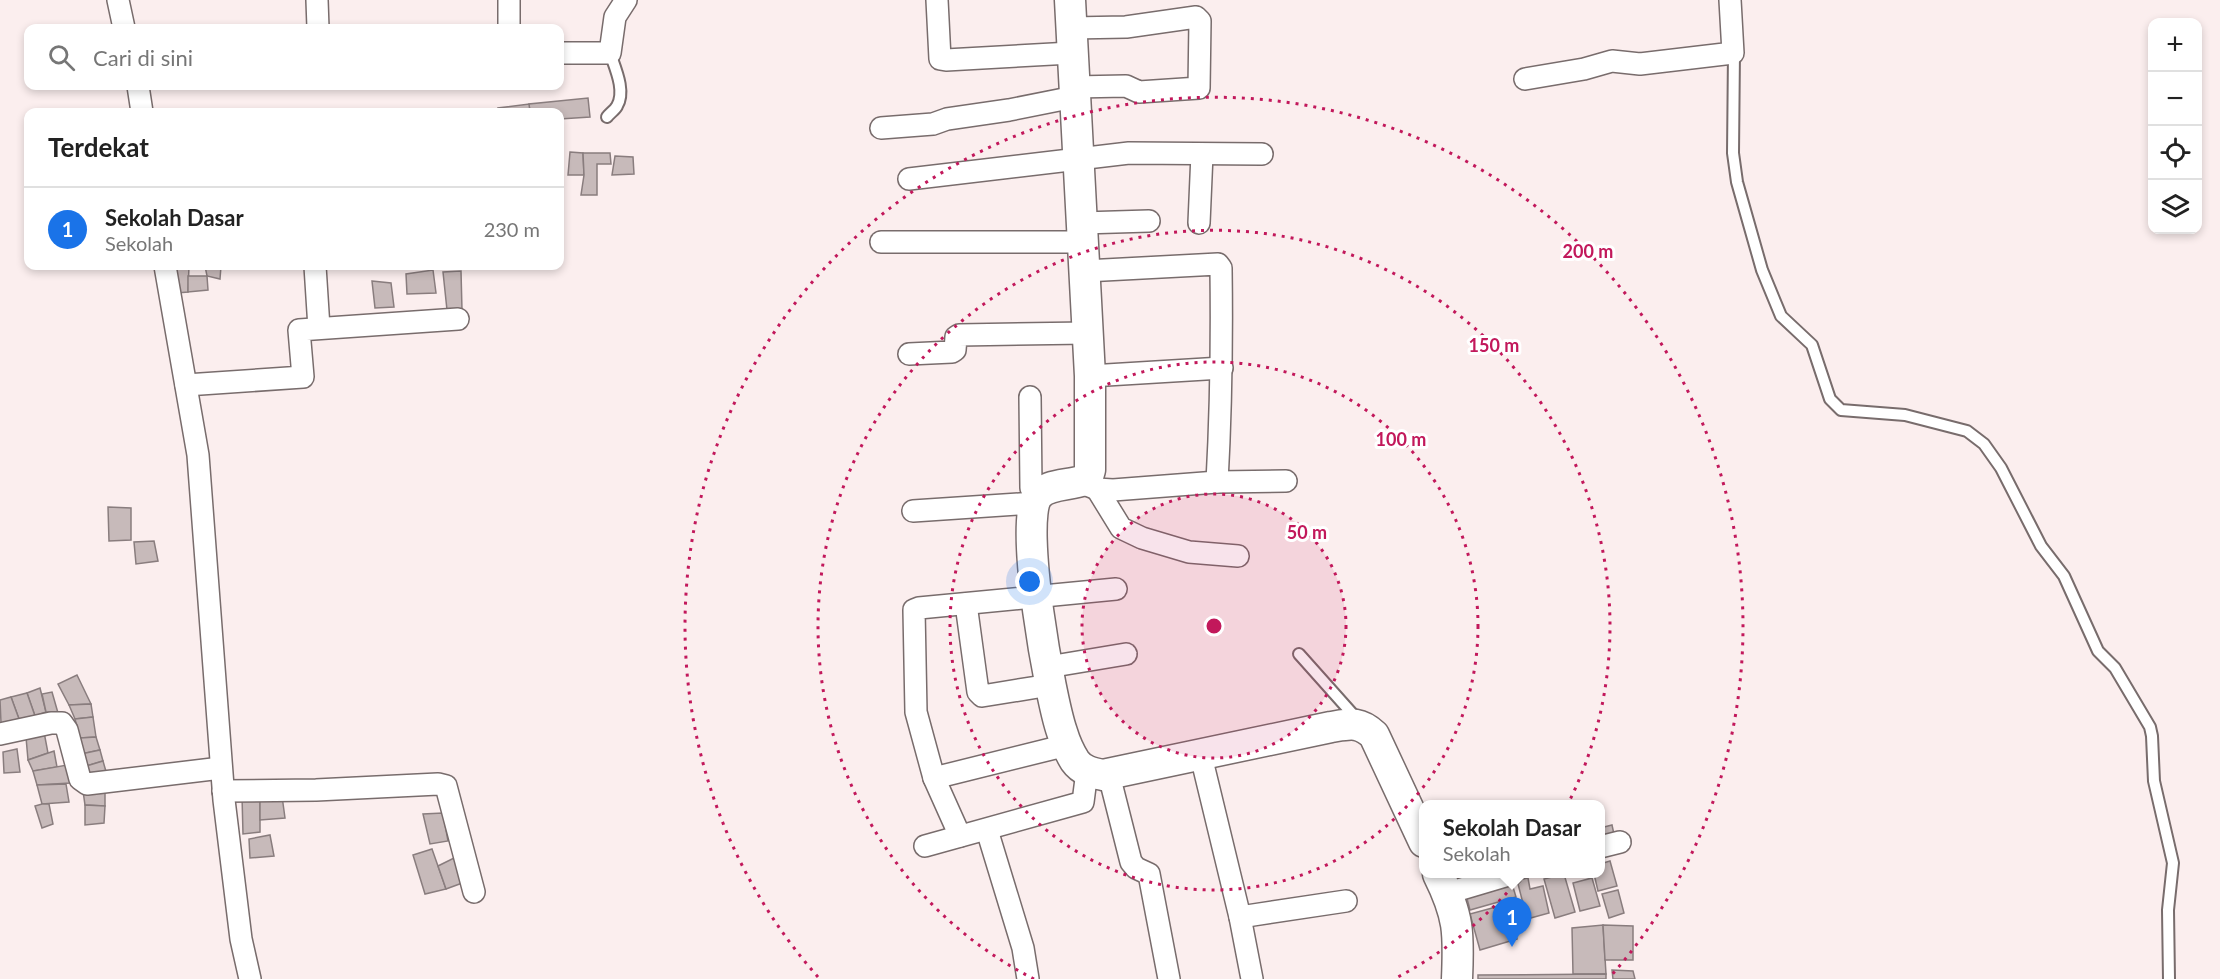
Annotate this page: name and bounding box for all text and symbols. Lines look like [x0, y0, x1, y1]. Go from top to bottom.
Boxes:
map controls [2148, 18, 2202, 234]
button: + [2148, 18, 2202, 72]
search box [24, 24, 564, 90]
icon: search [45, 41, 78, 74]
text: Cari di sini [93, 44, 193, 71]
button: − [2148, 72, 2202, 126]
button: locate [2148, 126, 2202, 180]
text: Terdekat [48, 131, 149, 163]
button: layers [2148, 180, 2202, 234]
text: Sekolah Dasar [105, 204, 244, 231]
text: 1 [62, 217, 73, 241]
text: 230 m [484, 217, 540, 241]
text: Sekolah [105, 231, 173, 255]
text: 200 m [1563, 240, 1613, 262]
text: 150 m [1469, 334, 1519, 356]
text: 100 m [1376, 428, 1426, 450]
text: 50 m [1287, 521, 1327, 543]
your location [1015, 567, 1044, 596]
centre of rings [1204, 616, 1224, 636]
popup [1419, 800, 1605, 878]
text: Sekolah Dasar [1443, 814, 1581, 841]
text: Sekolah [1443, 841, 1511, 865]
pin: 1 [1492, 898, 1532, 947]

